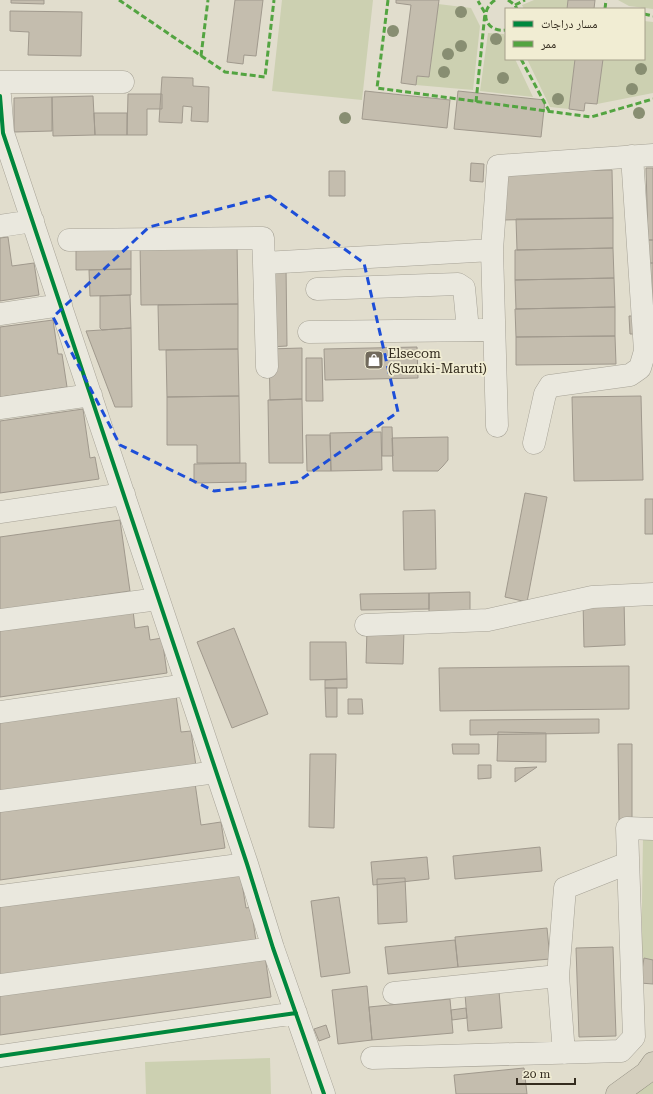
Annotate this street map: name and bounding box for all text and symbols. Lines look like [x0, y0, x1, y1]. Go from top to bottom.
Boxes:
legend [505, 8, 645, 60]
text: مسار دراجات [541, 17, 598, 31]
text: ممر [540, 37, 556, 51]
place label: Elsecom (Suzuki-Maruti) [388, 346, 487, 376]
shop icon: Elsecom (Suzuki-Maruti) [363, 349, 385, 371]
scale bar [517, 1060, 575, 1086]
text: 20 m [523, 1067, 550, 1081]

